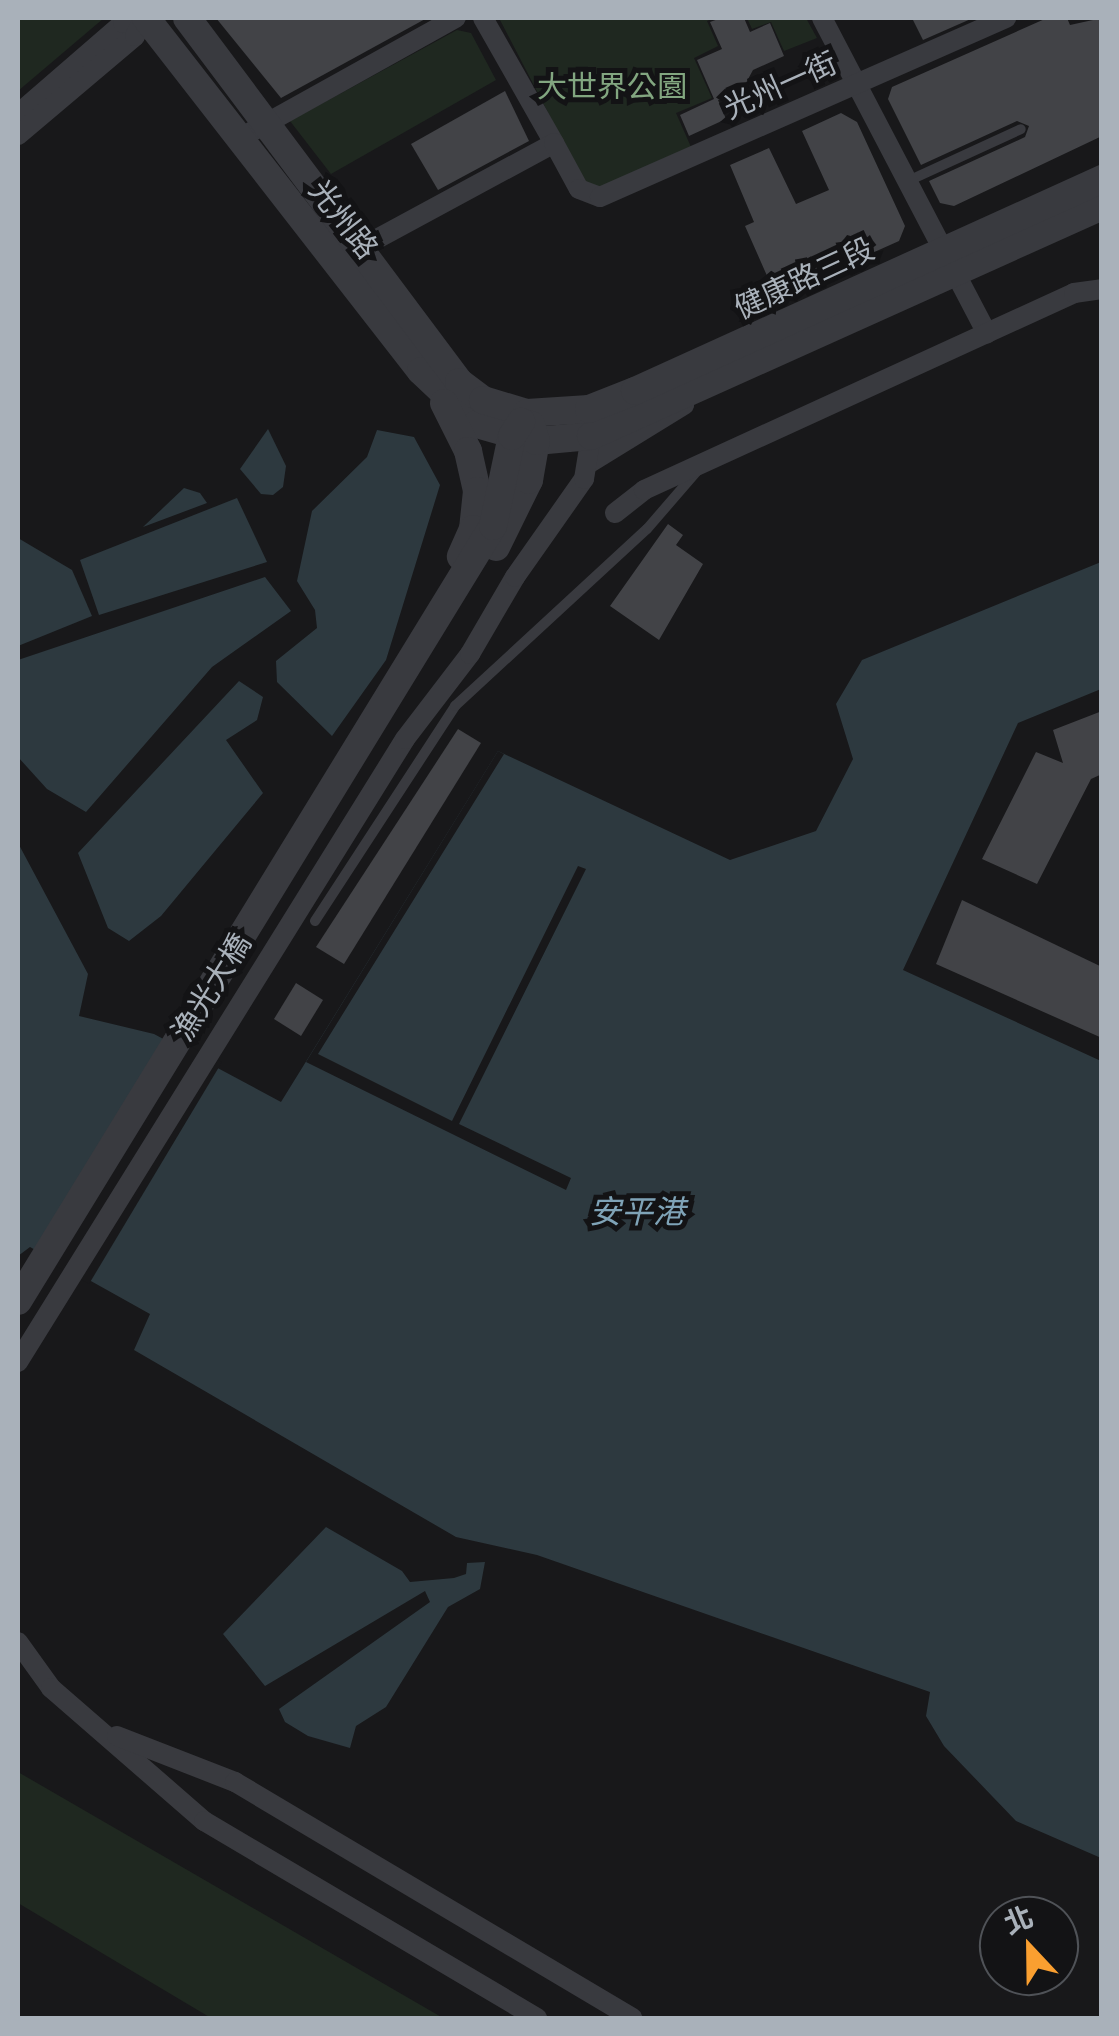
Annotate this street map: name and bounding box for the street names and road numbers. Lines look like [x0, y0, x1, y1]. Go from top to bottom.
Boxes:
street label: 光州一街 [718, 44, 842, 126]
street label: 光州路 [302, 172, 386, 266]
street label: 健康路三段 [728, 230, 880, 326]
street label: 漁光大橋 [164, 927, 258, 1047]

